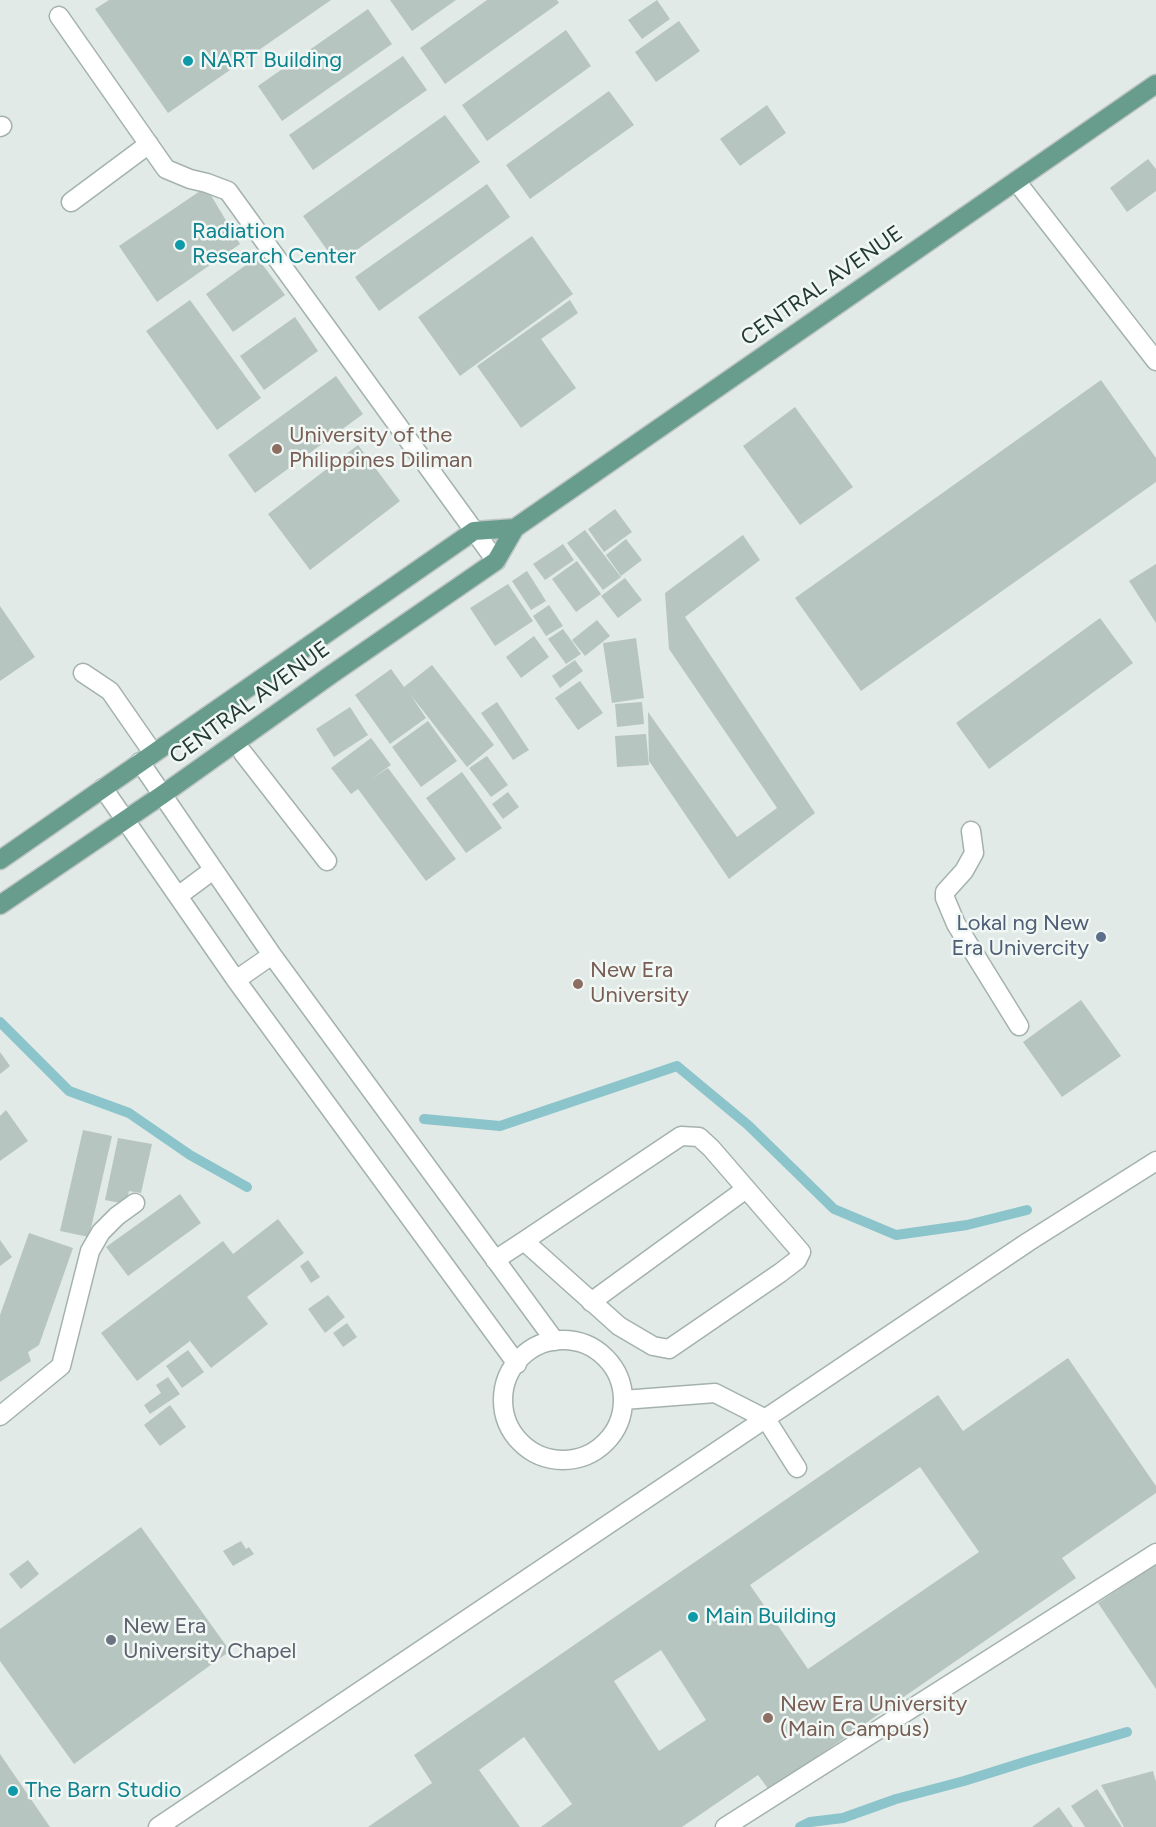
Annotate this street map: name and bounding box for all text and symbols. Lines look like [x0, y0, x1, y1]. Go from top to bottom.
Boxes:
place label: NART Building [200, 48, 342, 74]
marker: NART Building [181, 54, 195, 68]
place label: Radiation Research Center [192, 219, 356, 270]
street label: CENTRAL AVENUE [736, 220, 908, 352]
marker: Radiation Research Center [173, 238, 187, 252]
place label: University of the Philippines Diliman [289, 423, 473, 475]
marker: University of the Philippines Diliman [270, 442, 284, 456]
street label: CENTRAL AVENUE [165, 636, 335, 770]
place label: Lokal ng New Era Univercity [951, 911, 1089, 962]
marker: Lokal ng New Era Univercity [1094, 930, 1108, 944]
place label: New Era University [590, 958, 689, 1010]
marker: New Era University [571, 977, 585, 991]
place label: Main Building [705, 1604, 836, 1630]
marker: Main Building [686, 1610, 700, 1624]
place label: New Era University Chapel [123, 1614, 296, 1666]
marker: New Era University Chapel [104, 1633, 118, 1647]
place label: New Era University (Main Campus) [780, 1692, 967, 1744]
marker: New Era University (Main Campus) [761, 1711, 775, 1725]
place label: The Barn Studio [25, 1778, 182, 1804]
marker: The Barn Studio [6, 1784, 20, 1798]

